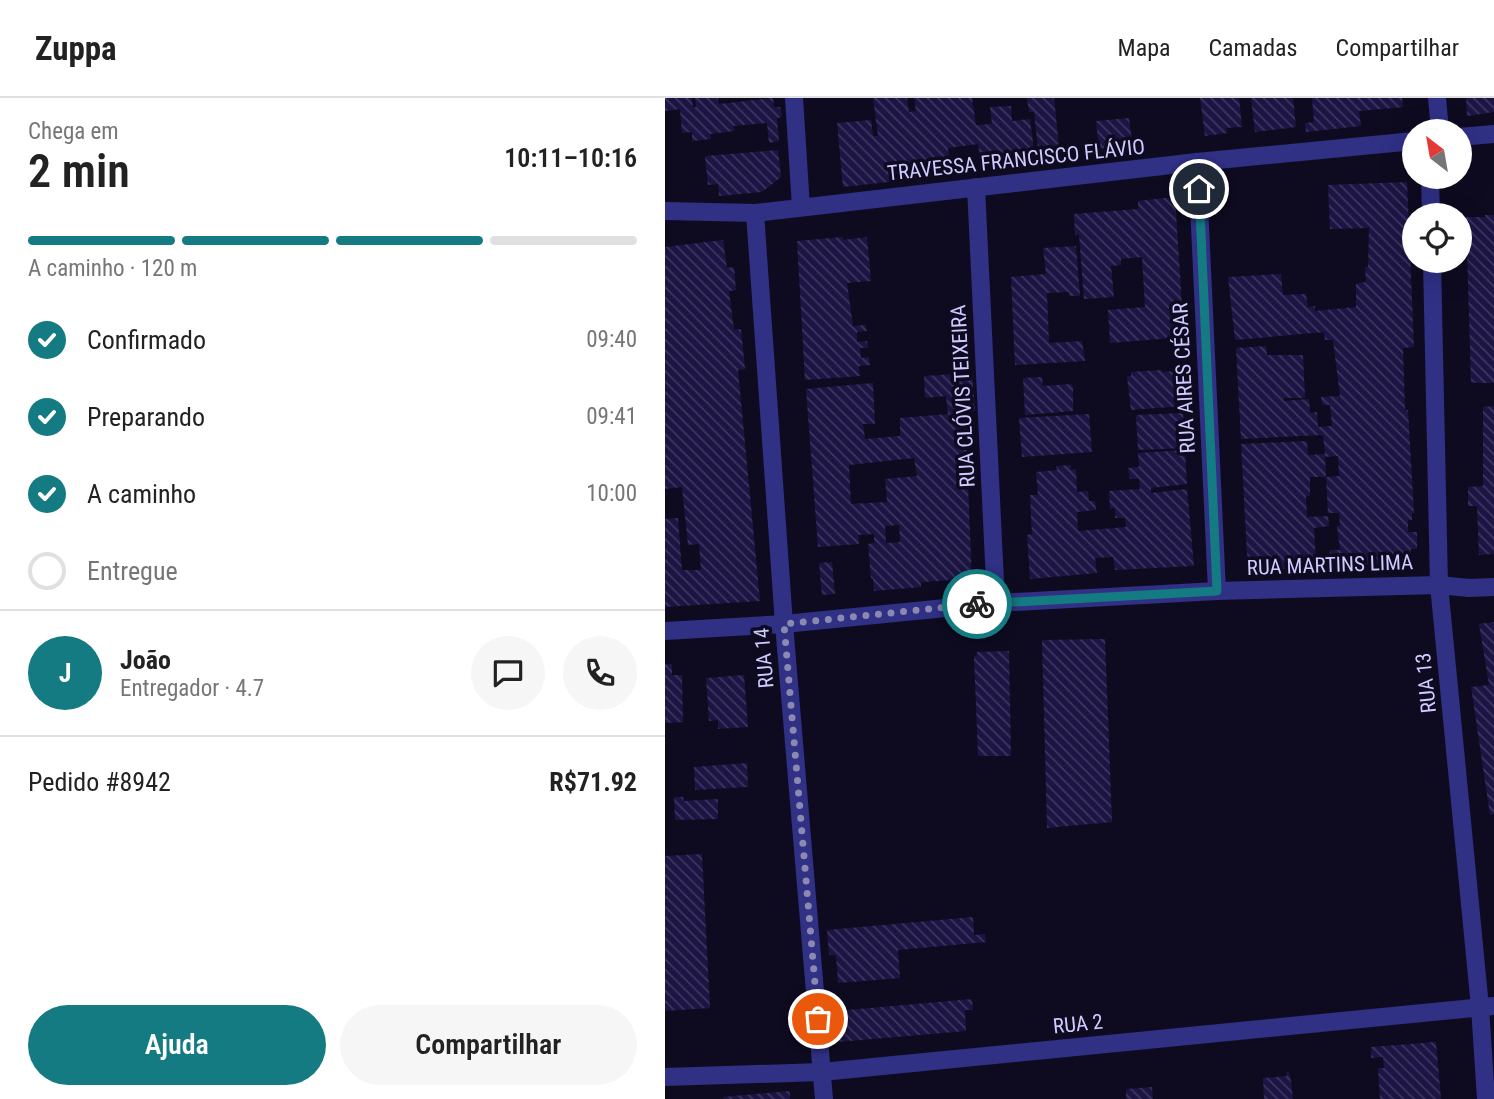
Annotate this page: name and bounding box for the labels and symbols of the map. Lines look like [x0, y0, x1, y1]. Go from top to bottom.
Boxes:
north arrow [1402, 119, 1472, 189]
street label: TRAVESSA FRANCISCO FLÁVIO [886, 135, 1146, 185]
pin [1169, 159, 1229, 219]
street label: RUA AIRES CÉSAR [1168, 302, 1200, 454]
street label: RUA CLÓVIS TEIXEIRA [946, 304, 980, 488]
street label: RUA MARTINS LIMA [1246, 550, 1414, 580]
courier [942, 569, 1012, 639]
street label: RUA 14 [749, 627, 779, 689]
street label: RUA 13 [1411, 652, 1441, 714]
pin [788, 989, 848, 1049]
street label: RUA 2 [1052, 1009, 1104, 1039]

